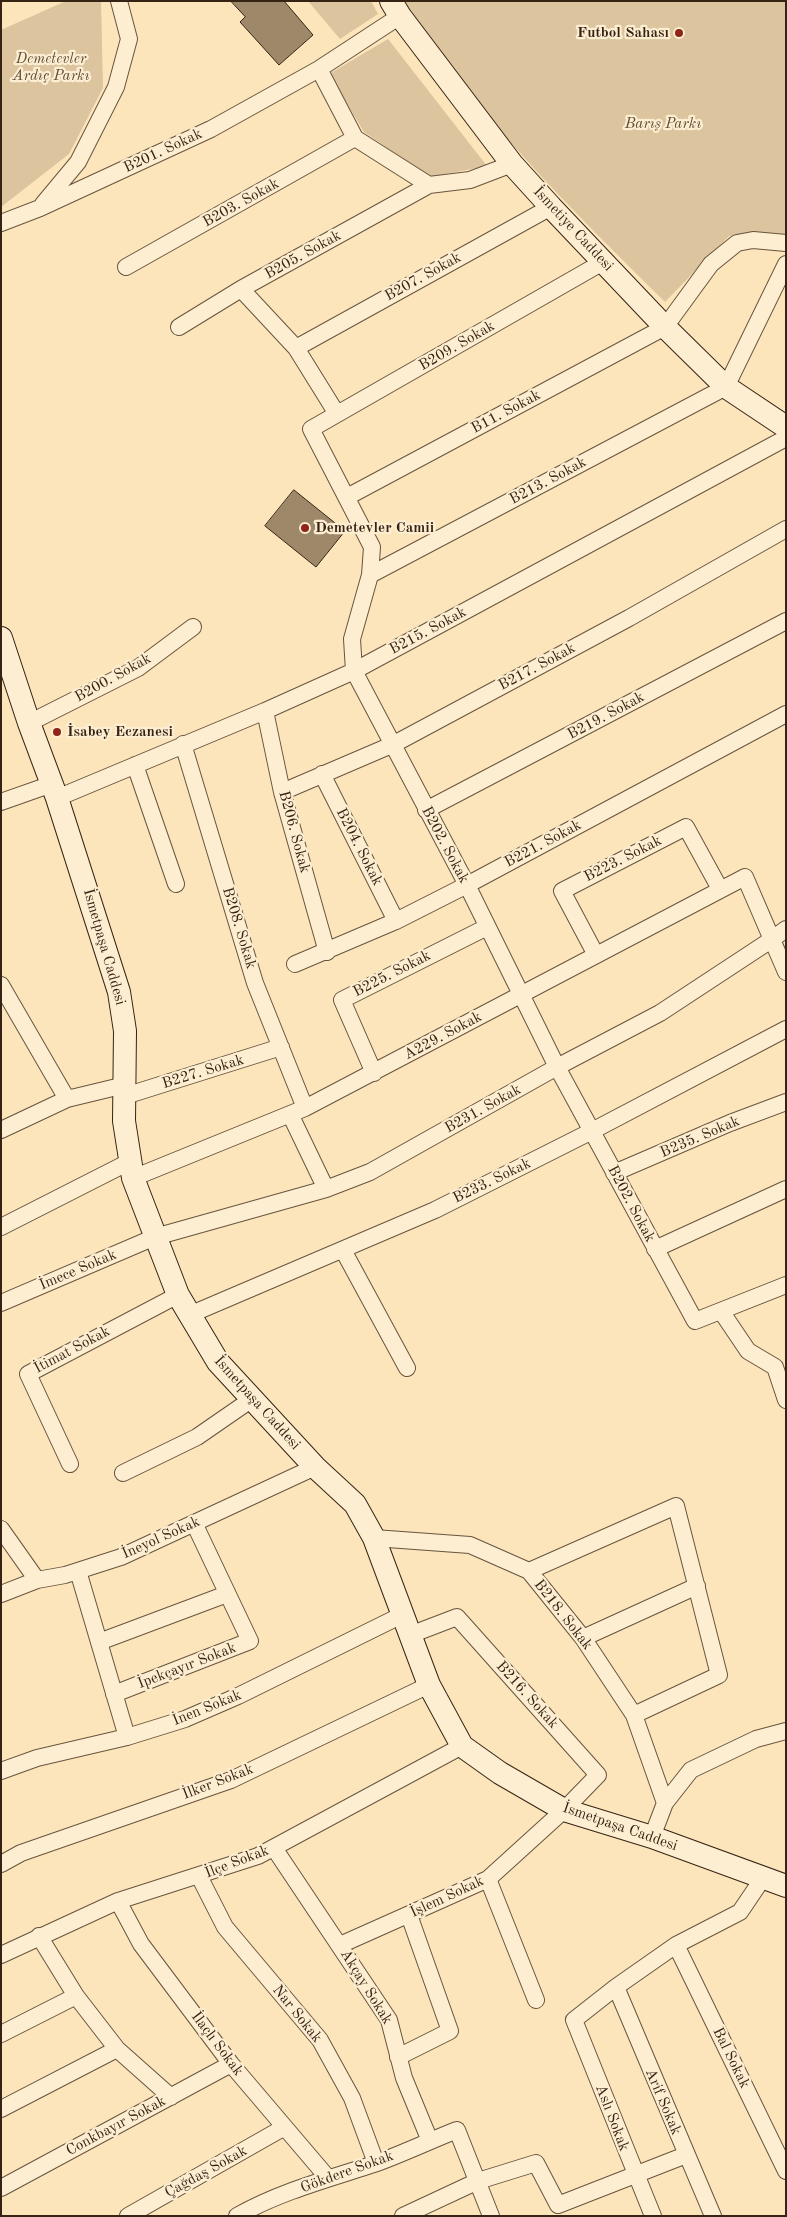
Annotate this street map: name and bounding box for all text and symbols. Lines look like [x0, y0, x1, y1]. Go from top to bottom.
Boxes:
place label: Futbol Sahası [577, 24, 669, 42]
marker: Futbol Sahası [673, 27, 685, 39]
park label: Demetevler Ardıç Parkı [13, 50, 89, 85]
park label: Barış Parkı [625, 115, 701, 133]
street label: B201. Sokak [121, 125, 205, 177]
street label: B203. Sokak [200, 175, 282, 231]
street label: İsmetiye Caddesi [529, 183, 617, 275]
street label: B205. Sokak [262, 227, 344, 283]
street label: B207. Sokak [382, 249, 464, 305]
street label: B209. Sokak [416, 317, 498, 375]
street label: B11. Sokak [468, 386, 544, 438]
street label: B213. Sokak [506, 453, 590, 509]
place label: Demetevler Camii [315, 519, 434, 537]
marker: Demetevler Camii [299, 522, 311, 534]
street label: B215. Sokak [386, 603, 470, 659]
street label: B217. Sokak [495, 639, 579, 695]
street label: B200. Sokak [72, 650, 154, 706]
street label: B219. Sokak [564, 688, 648, 744]
place label: İsabey Eczanesi [67, 723, 173, 741]
marker: İsabey Eczanesi [51, 726, 63, 738]
street label: B206. Sokak [274, 789, 314, 875]
street label: B202. Sokak [417, 803, 473, 887]
street label: B204. Sokak [332, 805, 386, 889]
street label: B221. Sokak [501, 816, 585, 872]
street label: B223. Sokak [581, 832, 665, 886]
street label: B208. Sokak [218, 885, 260, 971]
street label: İsmetpaşa Caddesi [79, 887, 129, 1007]
street label: B225. Sokak [350, 947, 434, 1001]
street label: A229. Sokak [401, 1008, 485, 1064]
street label: B227. Sokak [160, 1051, 246, 1093]
street label: B231. Sokak [442, 1081, 524, 1137]
street label: B235. Sokak [658, 1112, 742, 1162]
street label: B233. Sokak [450, 1154, 534, 1208]
street label: B202. Sokak [603, 1162, 659, 1246]
street label: İmece Sokak [37, 1246, 119, 1294]
street label: İtimat Sokak [31, 1322, 113, 1378]
street label: İsmetpaşa Caddesi [210, 1352, 304, 1454]
street label: İneyol Sokak [119, 1513, 203, 1563]
street label: B218. Sokak [530, 1576, 596, 1654]
street label: İpekçayır Sokak [135, 1639, 239, 1693]
street label: B216. Sokak [492, 1658, 562, 1732]
street label: İnen Sokak [170, 1686, 244, 1730]
street label: İlker Sokak [180, 1760, 256, 1804]
street label: İsmetpaşa Caddesi [560, 1799, 680, 1855]
street label: İlçe Sokak [202, 1842, 272, 1882]
street label: İşlem Sokak [407, 1872, 487, 1922]
street label: Akçay Sokak [336, 1946, 396, 2028]
street label: Nar Sokak [268, 1982, 326, 2046]
street label: İlaçlı Sokak [187, 2008, 247, 2080]
street label: Bal Sokak [708, 2025, 754, 2091]
street label: Arif Sokak [641, 2066, 685, 2138]
street label: Aslı Sokak [591, 2082, 633, 2154]
street label: Conkbayır Sokak [63, 2092, 169, 2160]
street label: Çağdaş Sokak [162, 2142, 250, 2202]
street label: Gökdere Sokak [298, 2147, 396, 2197]

